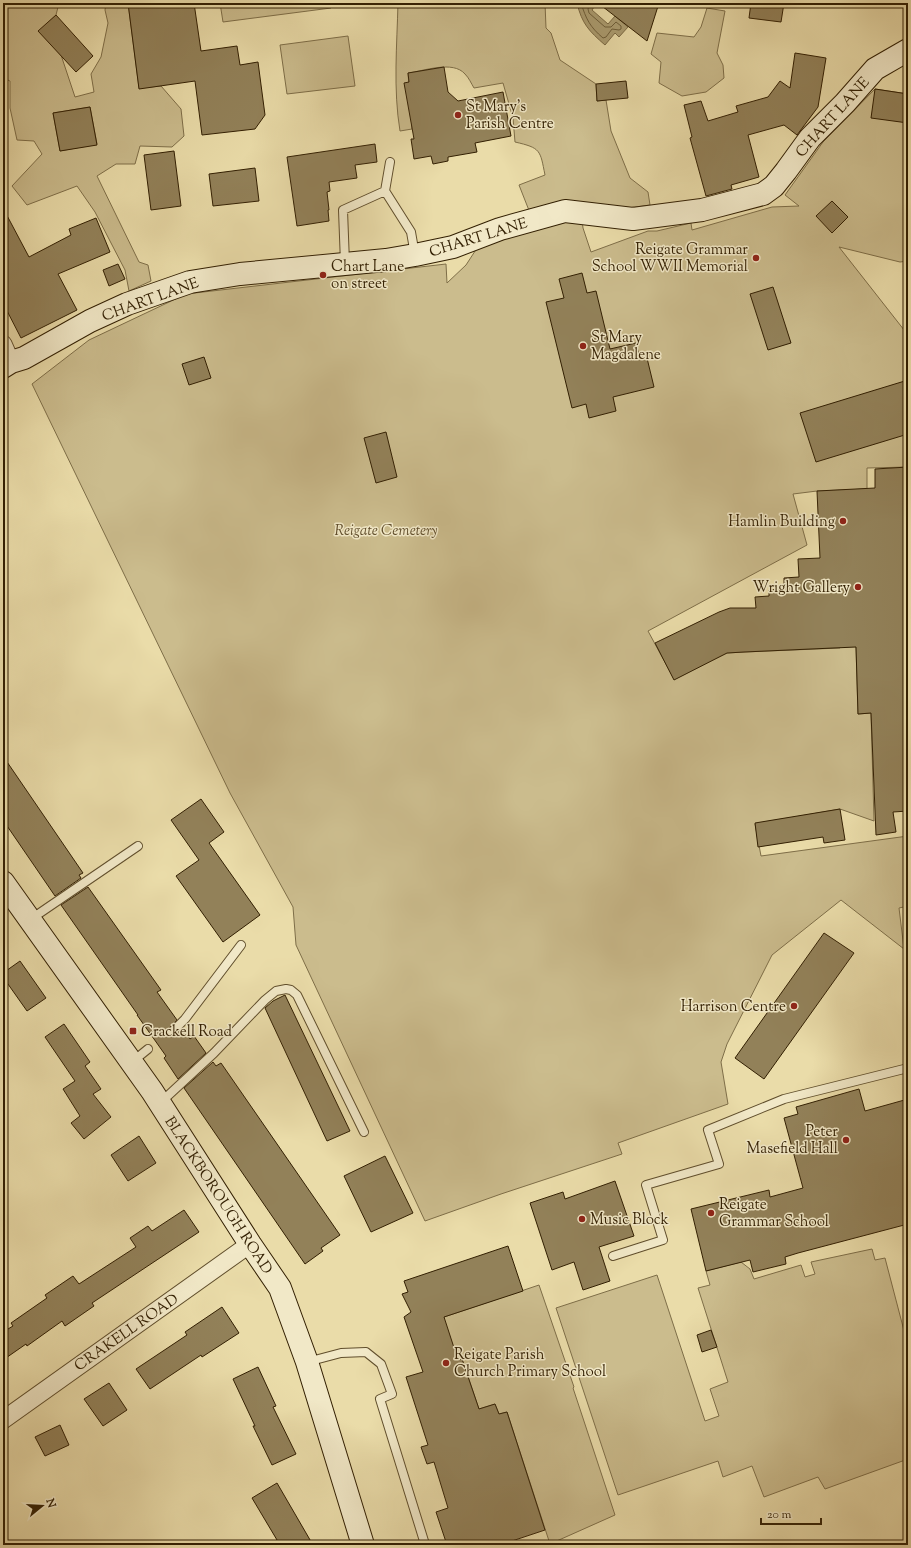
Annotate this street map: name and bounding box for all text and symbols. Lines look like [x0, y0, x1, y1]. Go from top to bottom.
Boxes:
street label: CHART LANE [791, 73, 875, 163]
place label: St Mary's Parish Centre [466, 97, 554, 135]
marker: St Mary's Parish Centre [453, 110, 463, 120]
street label: CHART LANE [427, 214, 530, 263]
place label: Reigate Grammar School WWII Memorial [592, 240, 748, 278]
marker: Reigate Grammar School WWII Memorial [751, 253, 761, 263]
place label: Chart Lane on street [331, 257, 404, 295]
marker: Chart Lane on street [318, 270, 328, 280]
street label: CHART LANE [99, 273, 202, 328]
place label: St Mary Magdalene [591, 328, 661, 366]
marker: St Mary Magdalene [578, 341, 588, 351]
place label: Hamlin Building [728, 512, 835, 533]
marker: Hamlin Building [838, 516, 848, 526]
park label: Reigate Cemetery [335, 521, 437, 542]
place label: Wright Gallery [753, 578, 851, 599]
marker: Wright Gallery [853, 582, 863, 592]
place label: Harrison Centre [681, 997, 786, 1018]
marker: Harrison Centre [789, 1001, 799, 1011]
place label: Crackell Road [141, 1022, 233, 1043]
marker: Crackell Road [128, 1026, 138, 1036]
street label: BLACKBOROUGH ROAD [159, 1113, 277, 1279]
place label: Peter Masefield Hall [747, 1122, 838, 1160]
marker: Peter Masefield Hall [841, 1135, 851, 1145]
place label: Reigate Grammar School [719, 1195, 829, 1233]
marker: Reigate Grammar School [706, 1208, 716, 1218]
place label: Music Block [590, 1210, 669, 1231]
marker: Music Block [577, 1214, 587, 1224]
street label: CRAKELL ROAD [71, 1289, 183, 1377]
place label: Reigate Parish Church Primary School [454, 1345, 606, 1383]
marker: Reigate Parish Church Primary School [441, 1358, 451, 1368]
north arrow [22, 1486, 62, 1526]
text: N [41, 1496, 60, 1510]
scale bar [761, 1500, 821, 1526]
text: 20 m [767, 1506, 792, 1524]

